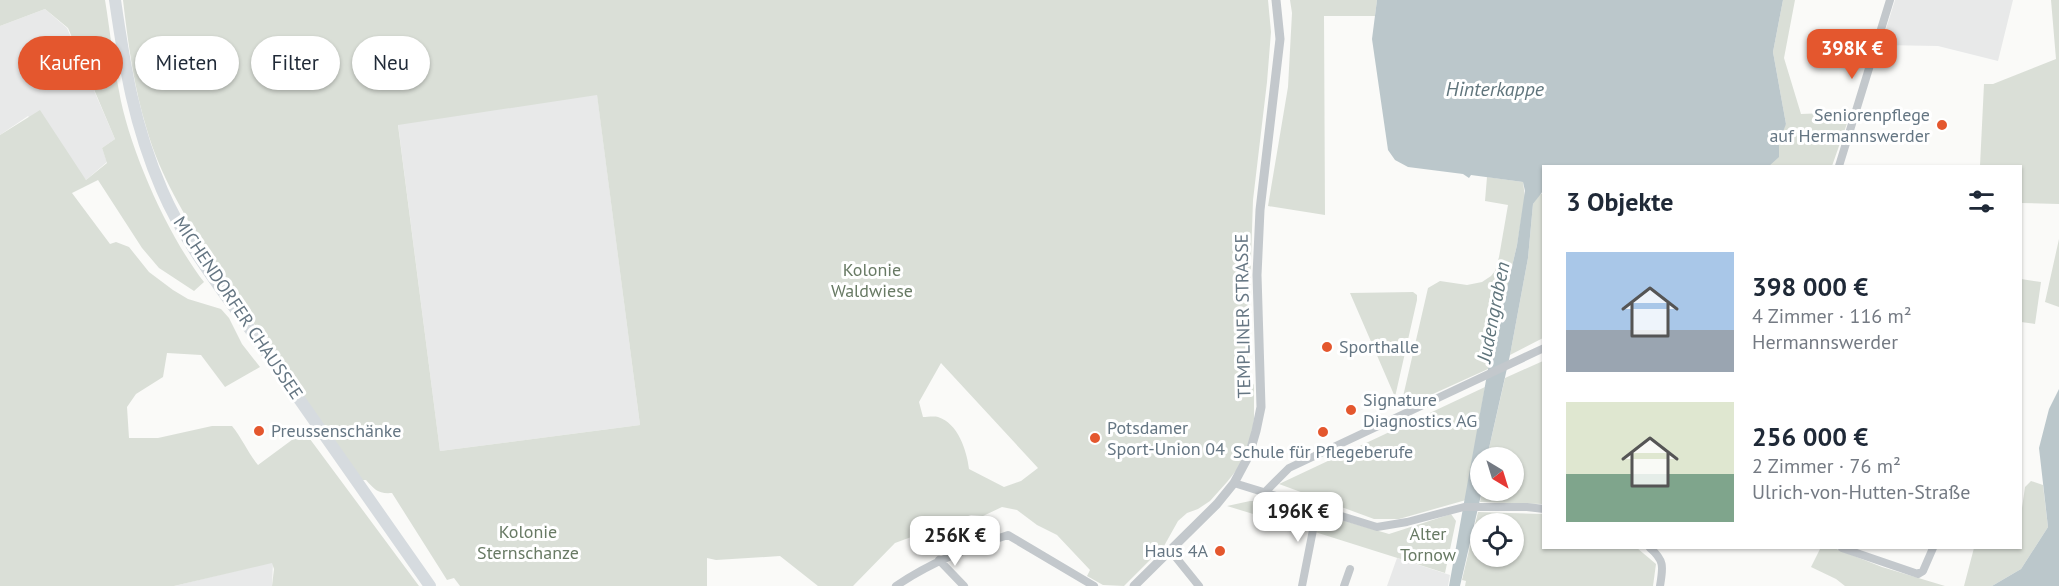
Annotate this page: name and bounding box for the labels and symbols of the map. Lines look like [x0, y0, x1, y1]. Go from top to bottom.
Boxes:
pin: 398K € [1803, 29, 1901, 80]
water label: Hinterkappe [1446, 76, 1545, 102]
place label: Seniorenpflege auf Hermannswerder [1769, 103, 1930, 147]
marker: Seniorenpflege auf Hermannswerder [1935, 118, 1949, 132]
street label: MICHENDORFER CHAUSSEE [169, 212, 308, 404]
street label: TEMPLINER STRASSE [1230, 233, 1255, 399]
park label: Kolonie Waldwiese [831, 258, 913, 302]
water label: Judengraben [1470, 259, 1516, 367]
place label: Sporthalle [1339, 335, 1419, 358]
marker: Sporthalle [1320, 340, 1334, 354]
place label: Signature Diagnostics AG [1363, 388, 1477, 432]
marker: Signature Diagnostics AG [1344, 403, 1358, 417]
place label: Potsdamer Sport-Union 04 [1107, 416, 1225, 460]
place label: Preussenschänke [271, 419, 401, 442]
marker: Preussenschänke [252, 424, 266, 438]
marker: Schule für Pflegeberufe [1316, 425, 1330, 439]
marker: Potsdamer Sport-Union 04 [1088, 431, 1102, 445]
place label: Schule für Pflegeberufe [1233, 440, 1413, 463]
north arrow [1470, 447, 1524, 501]
pin: 196K € [1249, 492, 1347, 543]
pin: 256K € [906, 516, 1004, 567]
park label: Kolonie Sternschanze [477, 520, 579, 564]
park label: Alter Tornow [1400, 522, 1457, 566]
place label: Haus 4A [1145, 539, 1208, 562]
marker: Haus 4A [1213, 544, 1227, 558]

